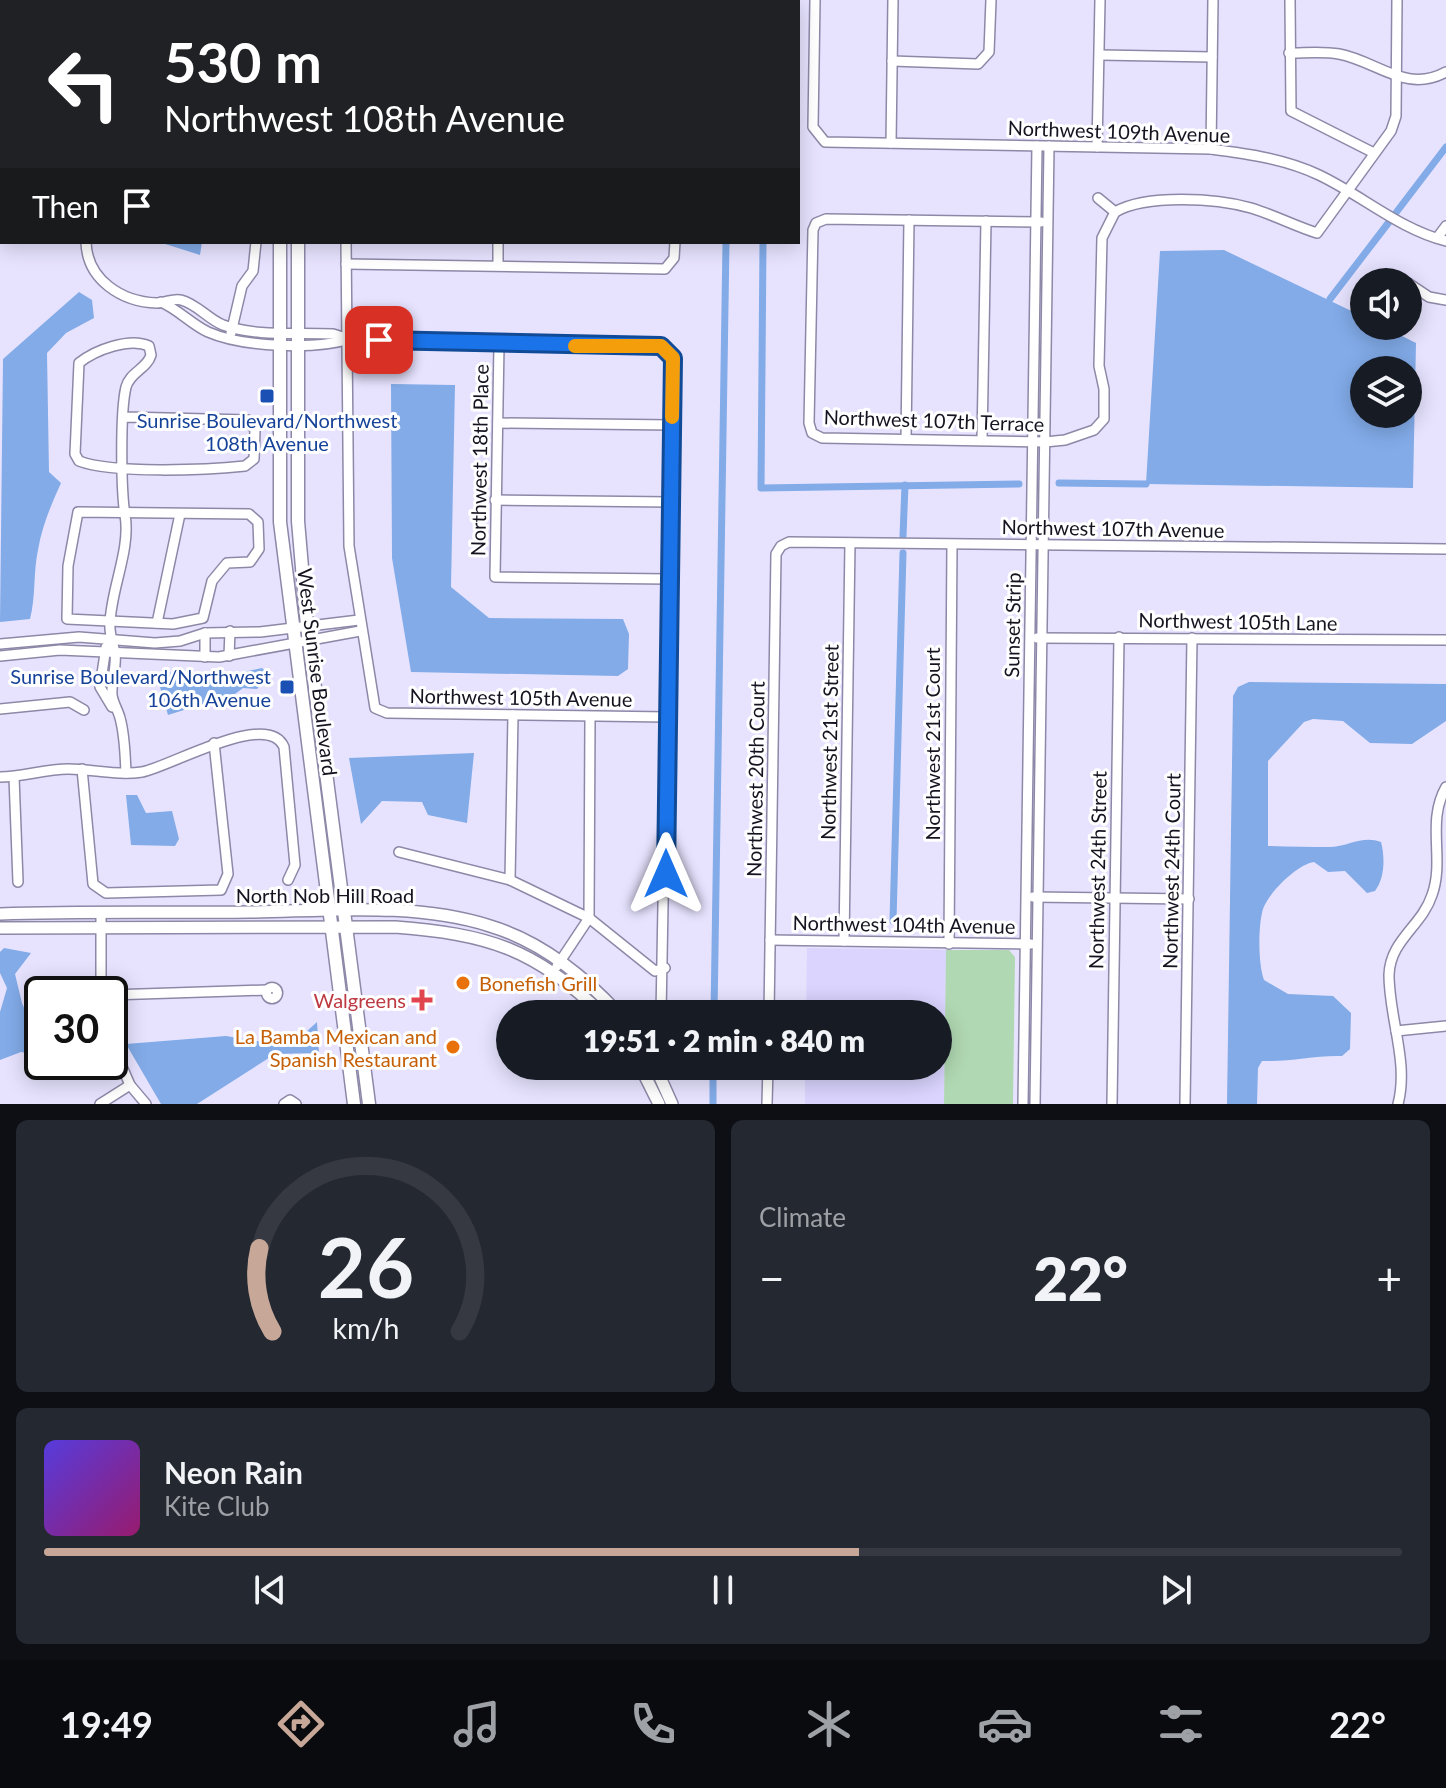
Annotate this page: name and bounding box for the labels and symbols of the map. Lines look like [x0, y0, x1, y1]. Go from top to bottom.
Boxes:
street label: Northwest 109th Avenue [1007, 115, 1231, 147]
pin [345, 306, 413, 374]
street label: Northwest 18th Place [465, 364, 493, 556]
marker: Sunrise Boulevard/Northwest 108th Avenue [258, 387, 276, 405]
street label: Northwest 107th Terrace [823, 404, 1045, 436]
place label: Sunrise Boulevard/Northwest 108th Avenue [137, 408, 397, 455]
street label: Northwest 107th Avenue [1001, 514, 1225, 542]
street label: West Sunrise Boulevard [293, 567, 343, 777]
street label: Sunset Strip [999, 572, 1025, 678]
street label: Northwest 105th Lane [1138, 607, 1338, 635]
street label: Northwest 21st Street [815, 644, 843, 840]
street label: Northwest 21st Court [920, 647, 944, 841]
place label: Sunrise Boulevard/Northwest 106th Avenue [10, 664, 271, 711]
marker: Sunrise Boulevard/Northwest 106th Avenue [278, 678, 296, 696]
street label: Northwest 20th Court [741, 681, 769, 877]
street label: Northwest 105th Avenue [409, 683, 633, 711]
street label: Northwest 24th Street [1083, 771, 1111, 969]
street label: Northwest 24th Court [1157, 773, 1185, 969]
position arrow [624, 832, 708, 916]
street label: North Nob Hill Road [236, 883, 414, 907]
street label: Northwest 104th Avenue [792, 910, 1016, 938]
place label: Bonefish Grill [479, 971, 597, 995]
marker: Bonefish Grill [454, 974, 472, 992]
speed limit sign: 30 [24, 976, 128, 1080]
place label: Walgreens [314, 988, 406, 1012]
marker: Walgreens [413, 991, 431, 1009]
place label: La Bamba Mexican and Spanish Restaurant [235, 1024, 437, 1071]
marker: La Bamba Mexican and Spanish Restaurant [444, 1038, 462, 1056]

